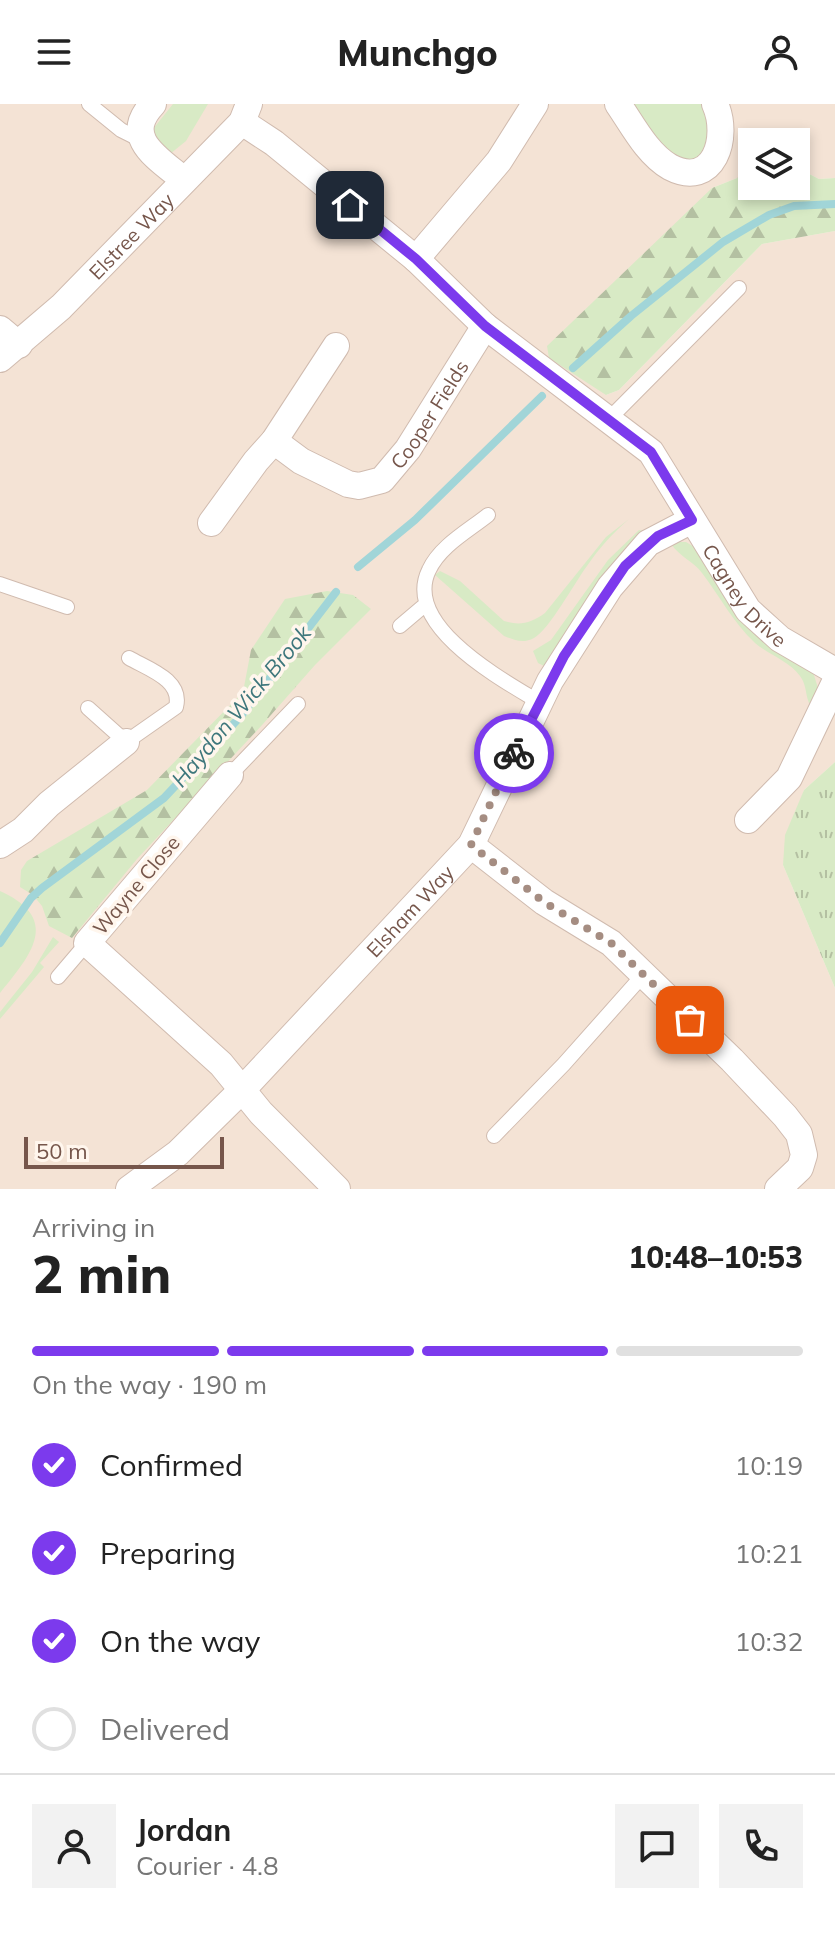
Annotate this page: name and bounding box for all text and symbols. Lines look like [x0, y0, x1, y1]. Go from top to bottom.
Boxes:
icon: menu [32, 30, 76, 74]
text: Munchgo [337, 30, 498, 75]
icon: person [759, 30, 803, 74]
map controls [738, 128, 810, 200]
button: layers [738, 128, 810, 200]
pin [316, 171, 384, 239]
icon: home [328, 183, 372, 227]
street label: Elstree Way [83, 187, 179, 284]
street label: Cooper Fields [384, 355, 473, 474]
street label: Cagney Drive [698, 539, 792, 652]
water label: Haydon Wick Brook [165, 619, 317, 793]
courier [474, 713, 554, 793]
icon: bike [492, 731, 536, 775]
street label: Wayne Close [87, 830, 185, 940]
street label: Elsham Way [361, 859, 459, 962]
pin [656, 986, 724, 1054]
icon: bag [668, 998, 712, 1042]
scale bar [24, 1133, 224, 1169]
text: 50 m [36, 1137, 87, 1165]
text: Arriving in [32, 1211, 155, 1244]
text: 10:48–10:53 [628, 1238, 803, 1276]
text: 2 min [32, 1241, 171, 1306]
text: On the way · 190 m [32, 1368, 267, 1401]
icon: check [32, 1443, 76, 1487]
text: Confirmed [100, 1446, 243, 1484]
text: 10:19 [735, 1449, 803, 1482]
icon: check [32, 1531, 76, 1575]
text: Preparing [100, 1534, 236, 1572]
text: 10:21 [735, 1537, 803, 1570]
icon: check [32, 1619, 76, 1663]
text: On the way [100, 1622, 260, 1660]
text: 10:32 [735, 1625, 803, 1658]
text: Delivered [100, 1710, 230, 1748]
button: person [32, 1804, 116, 1888]
button: chat [615, 1804, 699, 1888]
button: phone [719, 1804, 803, 1888]
text: Jordan [136, 1811, 231, 1849]
text: Courier · 4.8 [136, 1849, 279, 1882]

